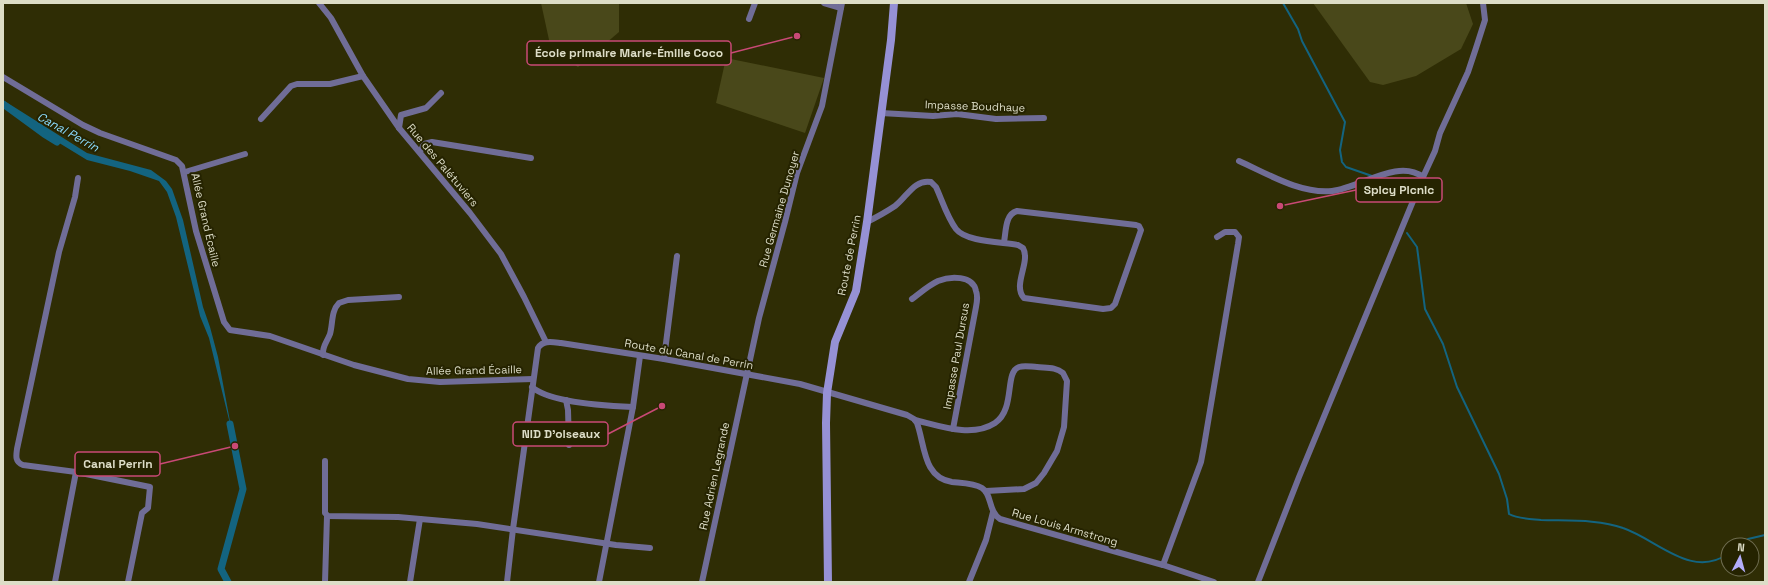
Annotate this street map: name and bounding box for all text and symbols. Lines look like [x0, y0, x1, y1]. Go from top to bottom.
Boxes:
callout: École primaire Marie-Émilie Coco [527, 41, 731, 65]
text: École primaire Marie-Émilie Coco [535, 45, 723, 61]
street label: Impasse Boudhaye [925, 97, 1025, 115]
water label: Canal Perrin [34, 108, 102, 156]
street label: Rue des Palétuviers [404, 121, 482, 209]
street label: Rue Germaine Dunoyer [756, 149, 802, 269]
street label: Allée Grand Écaille [188, 172, 224, 268]
callout: Spicy Picnic [1356, 178, 1442, 202]
text: Spicy Picnic [1364, 182, 1434, 198]
street label: Route de Perrin [834, 214, 864, 296]
street label: Impasse Paul Dursus [940, 302, 972, 410]
street label: Route du Canal de Perrin [624, 336, 754, 372]
street label: Allée Grand Écaille [426, 362, 522, 378]
street label: Rue Adrien Legrande [696, 421, 732, 531]
callout: NID D'oiseaux [513, 422, 608, 446]
text: NID D'oiseaux [522, 426, 600, 442]
callout: Canal Perrin [75, 452, 160, 476]
text: Canal Perrin [83, 456, 153, 472]
street label: Rue Louis Armstrong [1010, 505, 1120, 549]
north arrow [1720, 537, 1760, 577]
text: N [1737, 540, 1745, 554]

